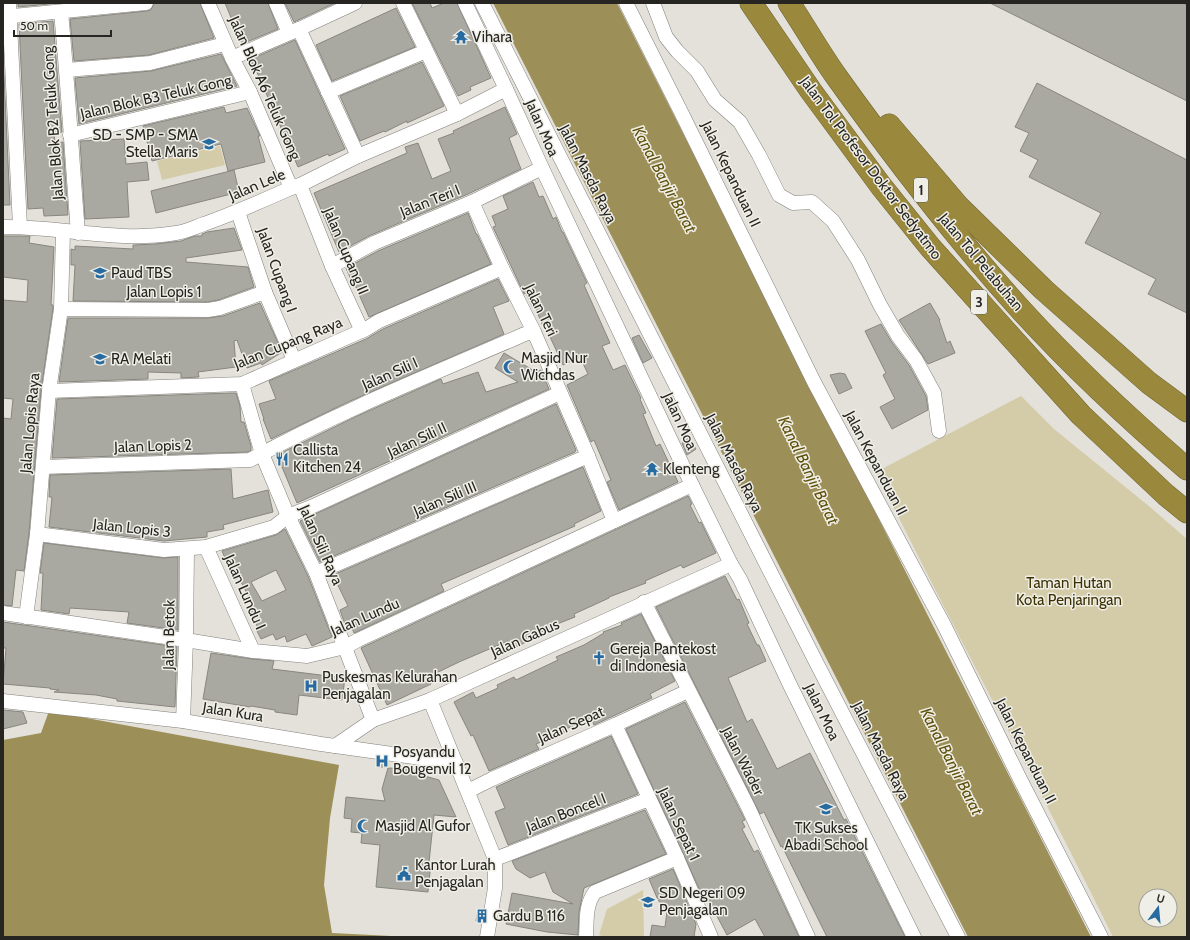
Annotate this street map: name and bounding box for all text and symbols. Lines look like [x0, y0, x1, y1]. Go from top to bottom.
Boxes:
scale bar [14, 12, 111, 38]
street label: Jalan Blok A6 Teluk Gong [225, 12, 305, 163]
text: 50 m [20, 18, 48, 33]
place label: Vihara [472, 28, 513, 46]
temple icon: Vihara [453, 29, 469, 45]
street label: Jalan Blok B2 Teluk Gong [39, 45, 67, 202]
street label: Jalan Blok B3 Teluk Gong [78, 71, 234, 123]
street label: Jalan Tol Profesor Doktor Sedyatmo [796, 72, 946, 263]
street label: Jalan Moa [521, 96, 563, 160]
street label: Jalan Kepanduan II [697, 117, 764, 230]
street label: Jalan Masda Raya [555, 121, 621, 227]
water label: Kanal Banjir Barat [628, 123, 701, 237]
place label: SD - SMP - SMA Stella Maris [92, 126, 199, 161]
school or university icon: SD - SMP - SMA Stella Maris [201, 136, 217, 152]
street label: Jalan Lele [225, 165, 288, 205]
road number: 1 [914, 178, 928, 202]
street label: Jalan Teri I [396, 181, 463, 222]
street label: Jalan Cupang II [319, 204, 372, 297]
street label: Jalan Tol Pelabuhan [934, 209, 1027, 315]
street label: Jalan Cupang I [253, 224, 301, 315]
place label: Paud TBS [111, 264, 172, 282]
school or university icon: Paud TBS [92, 265, 108, 281]
street label: Jalan Teri [520, 280, 561, 339]
street label: Jalan Lopis 1 [126, 283, 202, 301]
road number: 3 [971, 290, 987, 314]
street label: Jalan Cupang Raya [230, 313, 346, 373]
place label: Masjid Nur Wichdas [521, 349, 588, 384]
place label: RA Melati [111, 350, 171, 368]
school or university icon: RA Melati [92, 351, 108, 367]
street label: Jalan Sili I [358, 354, 421, 395]
mosque icon: Masjid Nur Wichdas [502, 359, 518, 375]
street label: Jalan Lopis Raya [17, 371, 43, 475]
street label: Jalan Moa [659, 389, 701, 453]
street label: Jalan Kepanduan II [840, 407, 911, 518]
street label: Jalan Masda Raya [701, 410, 767, 516]
water label: Kanal Banjir Barat [774, 413, 843, 528]
street label: Jalan Sili II [384, 419, 449, 462]
street label: Jalan Lopis 2 [113, 436, 192, 456]
place label: Callista Kitchen 24 [293, 441, 361, 476]
restaurant icon: Callista Kitchen 24 [274, 451, 290, 467]
place label: Klenteng [663, 460, 720, 478]
temple icon: Klenteng [644, 461, 660, 477]
street label: Jalan Sili III [410, 478, 479, 521]
street label: Jalan Sili Raya [295, 501, 347, 589]
street label: Jalan Lopis 3 [91, 515, 172, 541]
street label: Jalan Lundu I [220, 551, 270, 632]
park label: Taman Hutan Kota Penjaringan [1016, 574, 1122, 609]
street label: Jalan Lundu [327, 594, 402, 641]
street label: Jalan Betok [159, 600, 179, 671]
street label: Jalan Gabus [487, 615, 562, 661]
place label: Gereja Pantekost di Indonesia [610, 640, 716, 675]
church icon: Gereja Pantekost di Indonesia [591, 650, 607, 666]
place label: Puskesmas Kelurahan Penjagalan [322, 668, 457, 703]
hospital icon: Puskesmas Kelurahan Penjagalan [303, 678, 319, 694]
street label: Jalan Moa [800, 680, 844, 744]
street label: Jalan Kepanduan II [991, 694, 1060, 807]
street label: Jalan Kura [200, 698, 265, 726]
street label: Jalan Masda Raya [848, 698, 914, 804]
street label: Jalan Sepat [534, 702, 607, 748]
water label: Kanal Banjir Barat [916, 704, 987, 819]
street label: Jalan Wader [718, 723, 768, 799]
place label: Posyandu Bougenvil 12 [393, 743, 472, 778]
hospital icon: Posyandu Bougenvil 12 [374, 753, 390, 769]
street label: Jalan Sepat 1 [654, 784, 704, 863]
street label: Jalan Boncel I [523, 790, 608, 837]
school or university icon: TK Sukses Abadi School [818, 801, 834, 817]
place label: Masjid Al Gufor [375, 817, 471, 835]
mosque icon: Masjid Al Gufor [356, 818, 372, 834]
place label: TK Sukses Abadi School [784, 819, 868, 854]
place label: Kantor Lurah Penjagalan [415, 856, 496, 891]
public building icon: Kantor Lurah Penjagalan [396, 866, 412, 882]
place label: SD Negeri 09 Penjagalan [659, 884, 746, 919]
north arrow [1138, 888, 1178, 928]
text: U [1155, 891, 1167, 906]
school or university icon: SD Negeri 09 Penjagalan [640, 894, 656, 910]
place label: Gardu B 116 [493, 907, 565, 925]
building icon: Gardu B 116 [474, 908, 490, 924]

